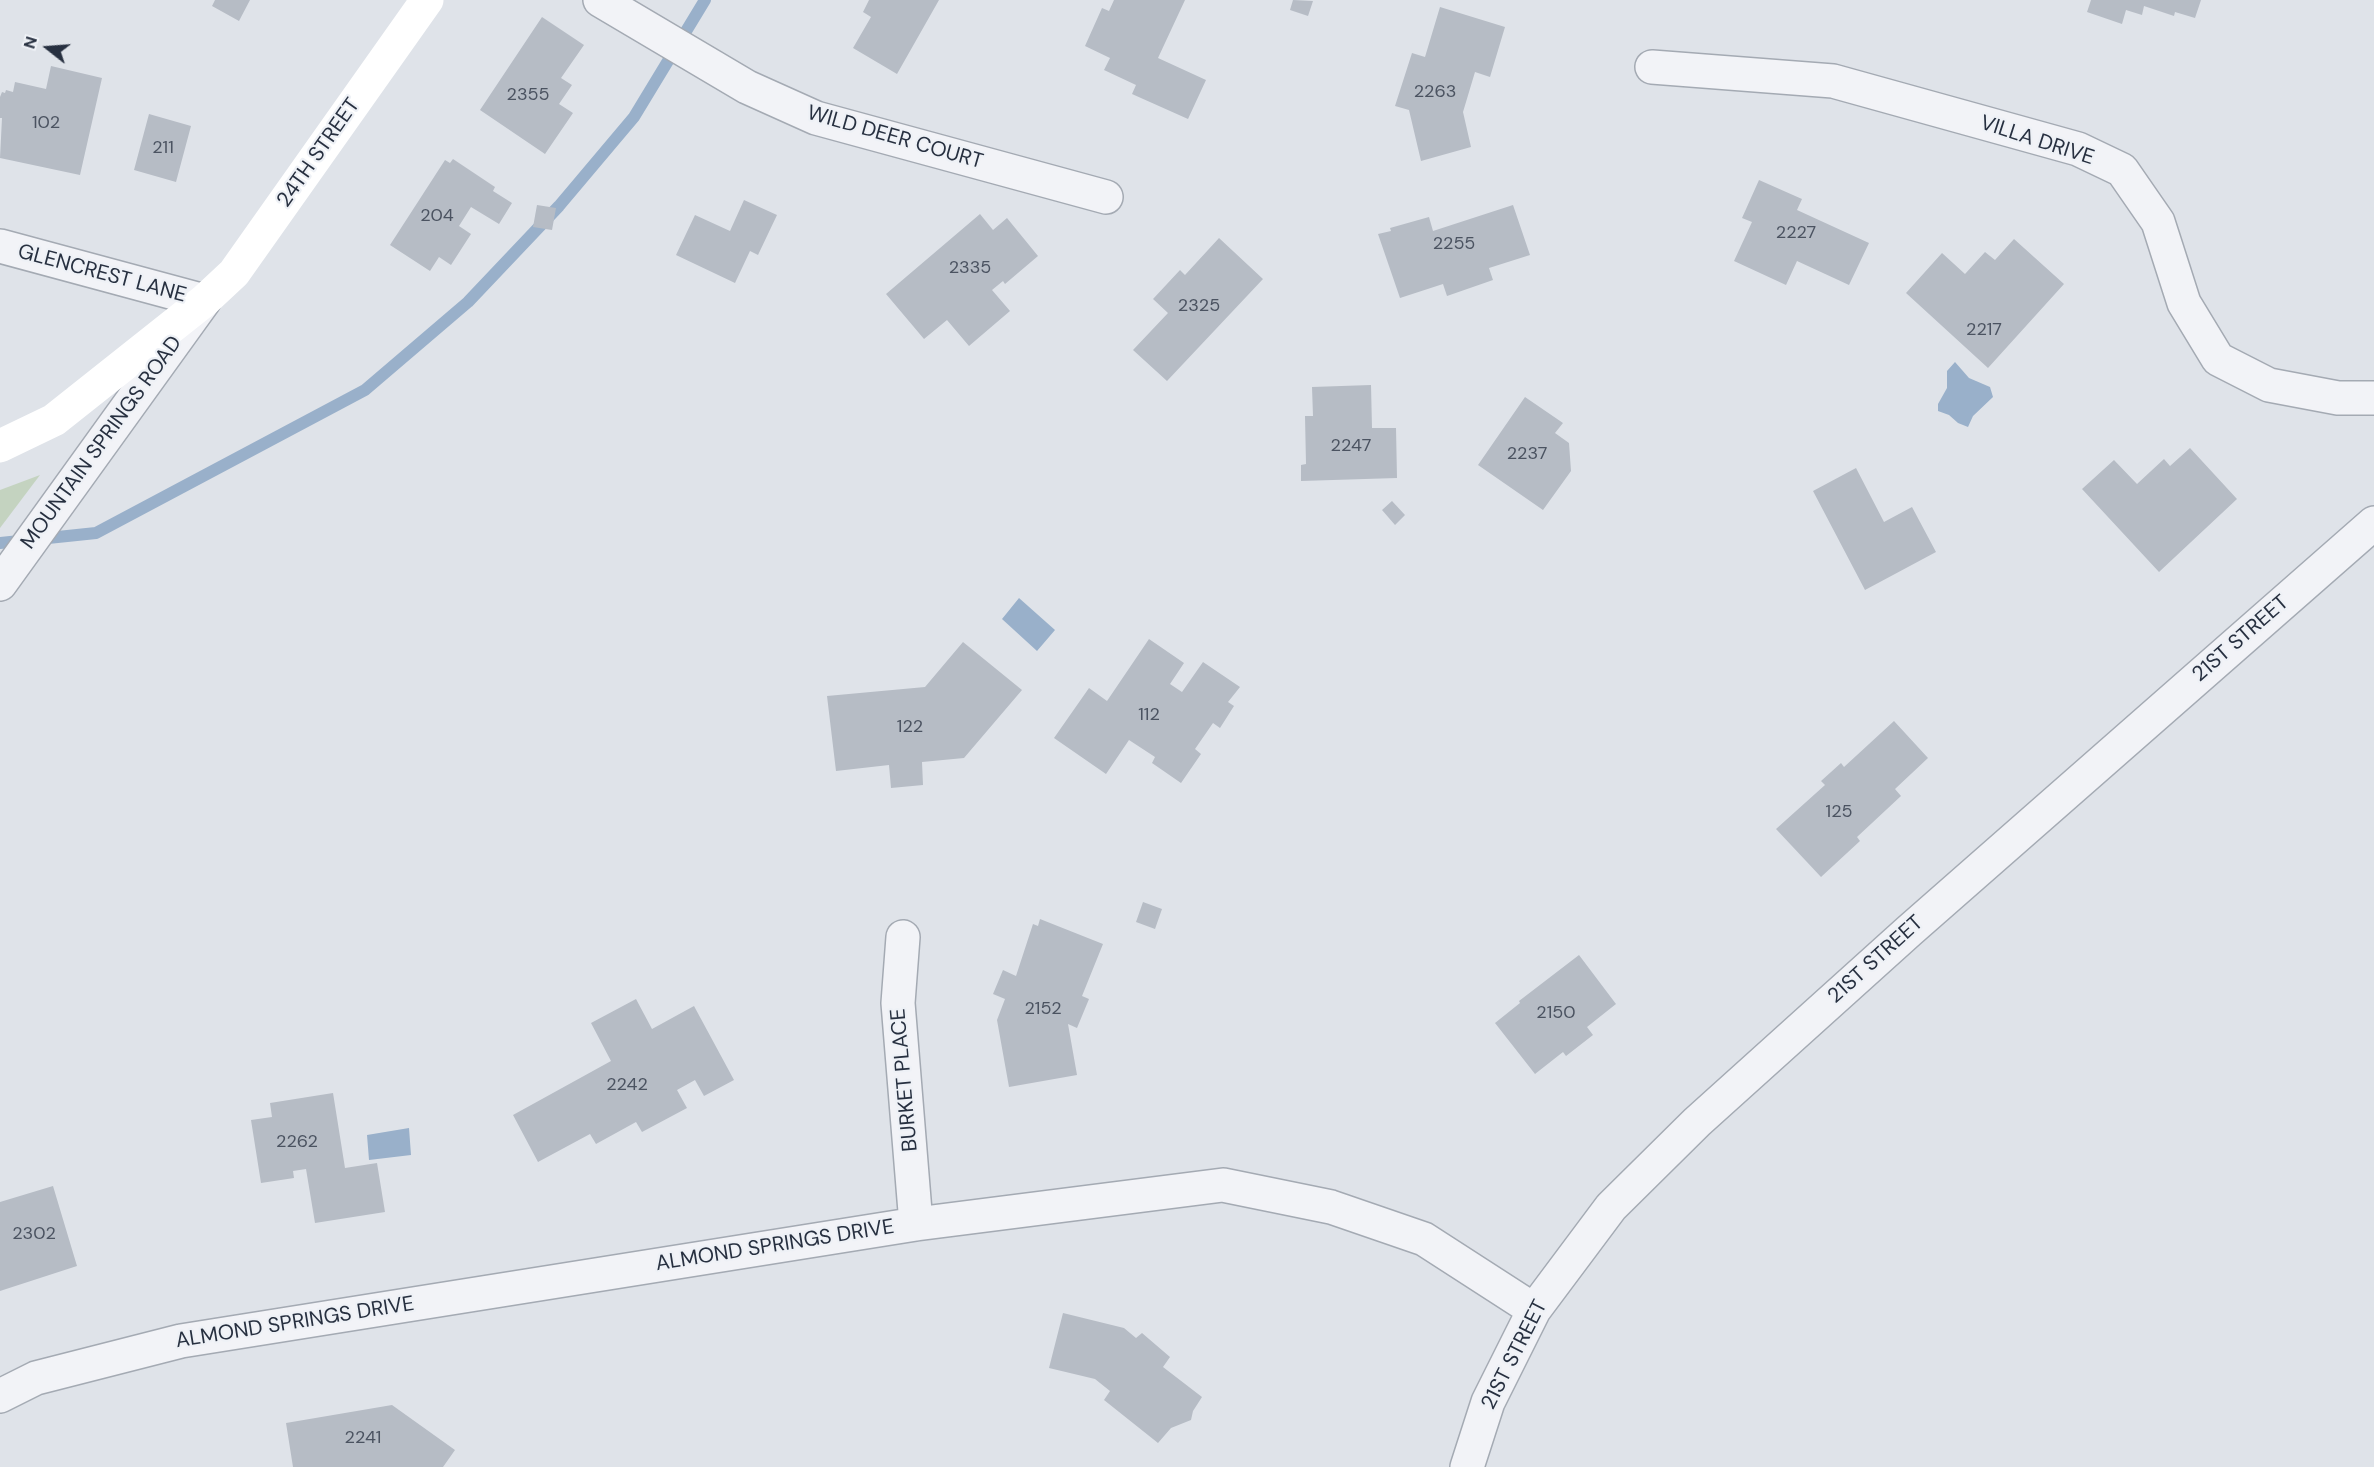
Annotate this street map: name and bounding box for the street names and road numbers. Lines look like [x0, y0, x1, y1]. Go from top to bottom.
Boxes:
street label: 24TH STREET [272, 94, 366, 212]
street label: WILD DEER COURT [804, 101, 986, 175]
street label: VILLA DRIVE [1977, 111, 2097, 171]
street label: GLENCREST LANE [15, 239, 189, 309]
street label: MOUNTAIN SPRINGS ROAD [16, 332, 188, 554]
street label: 21ST STREET [2188, 590, 2294, 688]
street label: 21ST STREET [1823, 911, 1929, 1009]
street label: BURKET PLACE [886, 1007, 924, 1153]
street label: ALMOND SPRINGS DRIVE [654, 1215, 896, 1277]
street label: ALMOND SPRINGS DRIVE [174, 1292, 416, 1354]
street label: 21ST STREET [1477, 1296, 1553, 1414]

